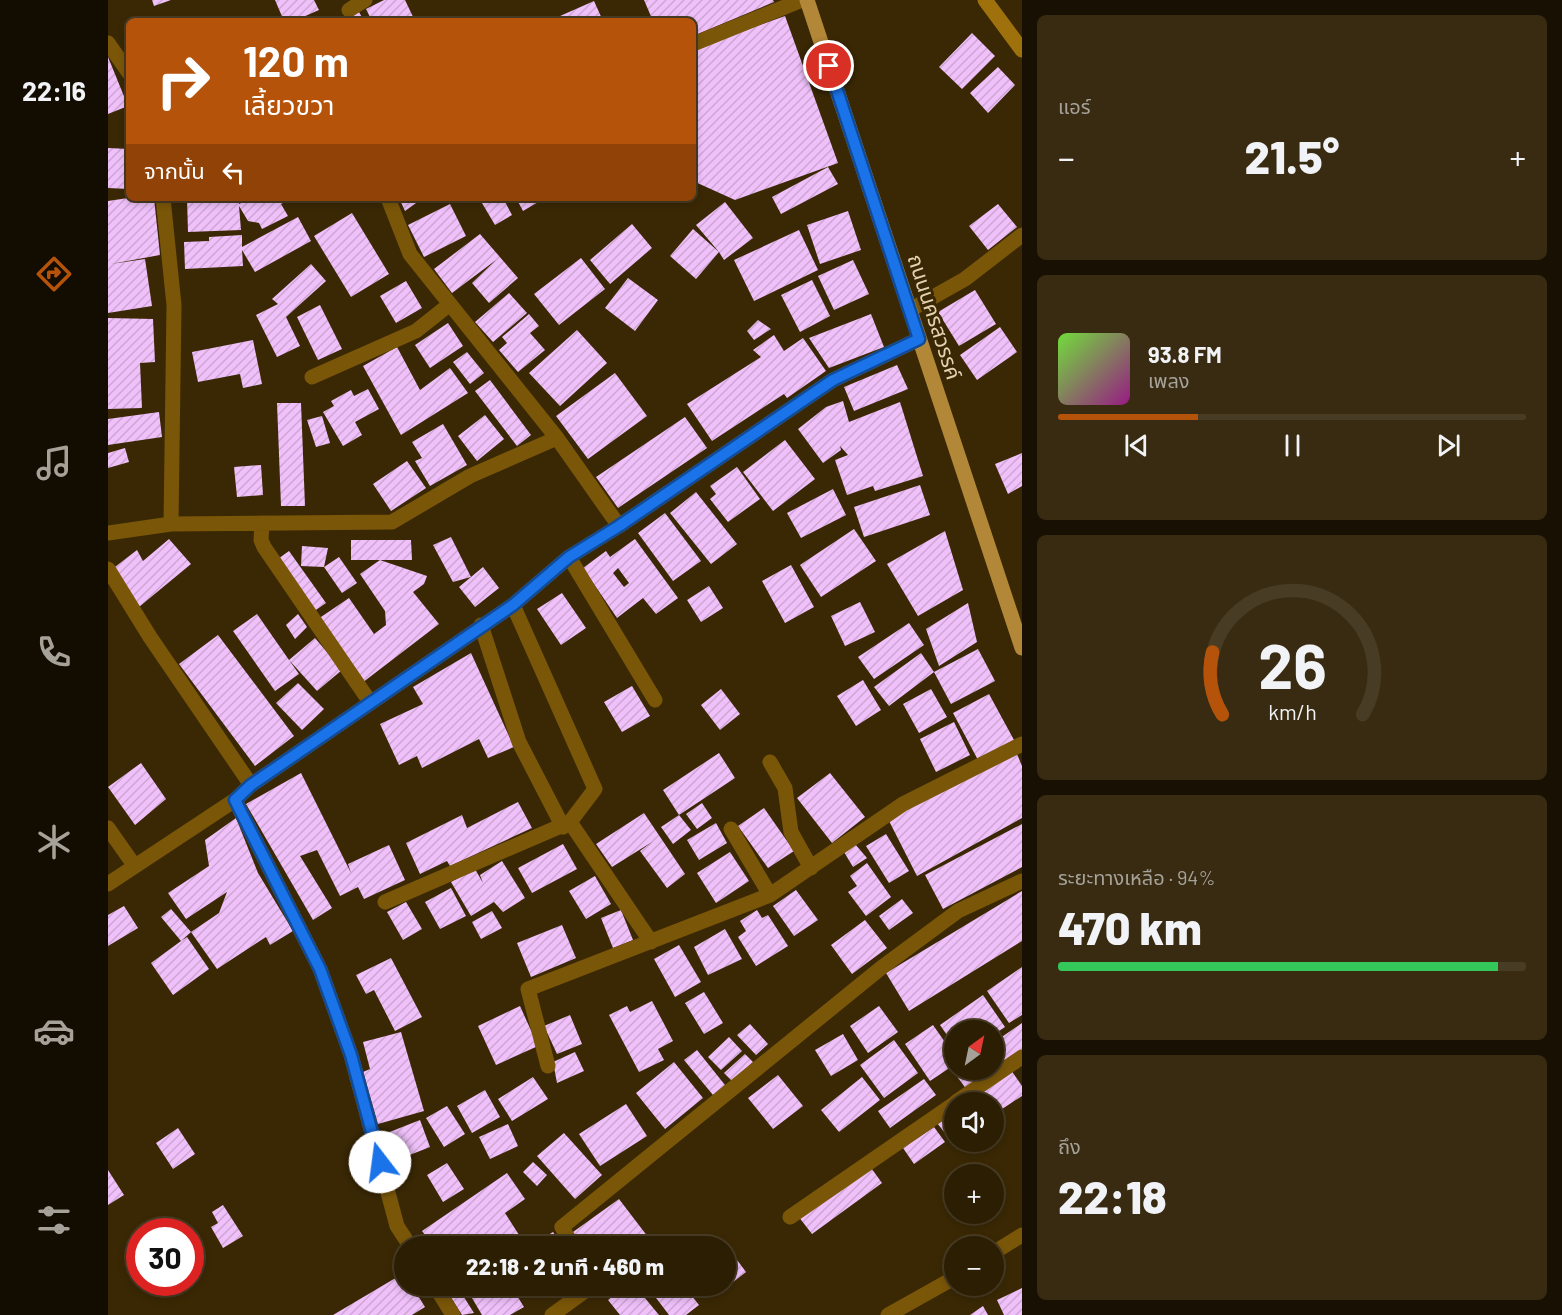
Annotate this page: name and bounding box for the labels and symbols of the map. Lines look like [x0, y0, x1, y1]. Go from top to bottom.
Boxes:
pin [803, 40, 854, 91]
street label: ถนนนครสวรรค์ [903, 251, 967, 382]
north arrow [944, 1020, 1004, 1080]
position arrow [348, 1130, 412, 1194]
speed limit sign: 30 [126, 1218, 204, 1296]

